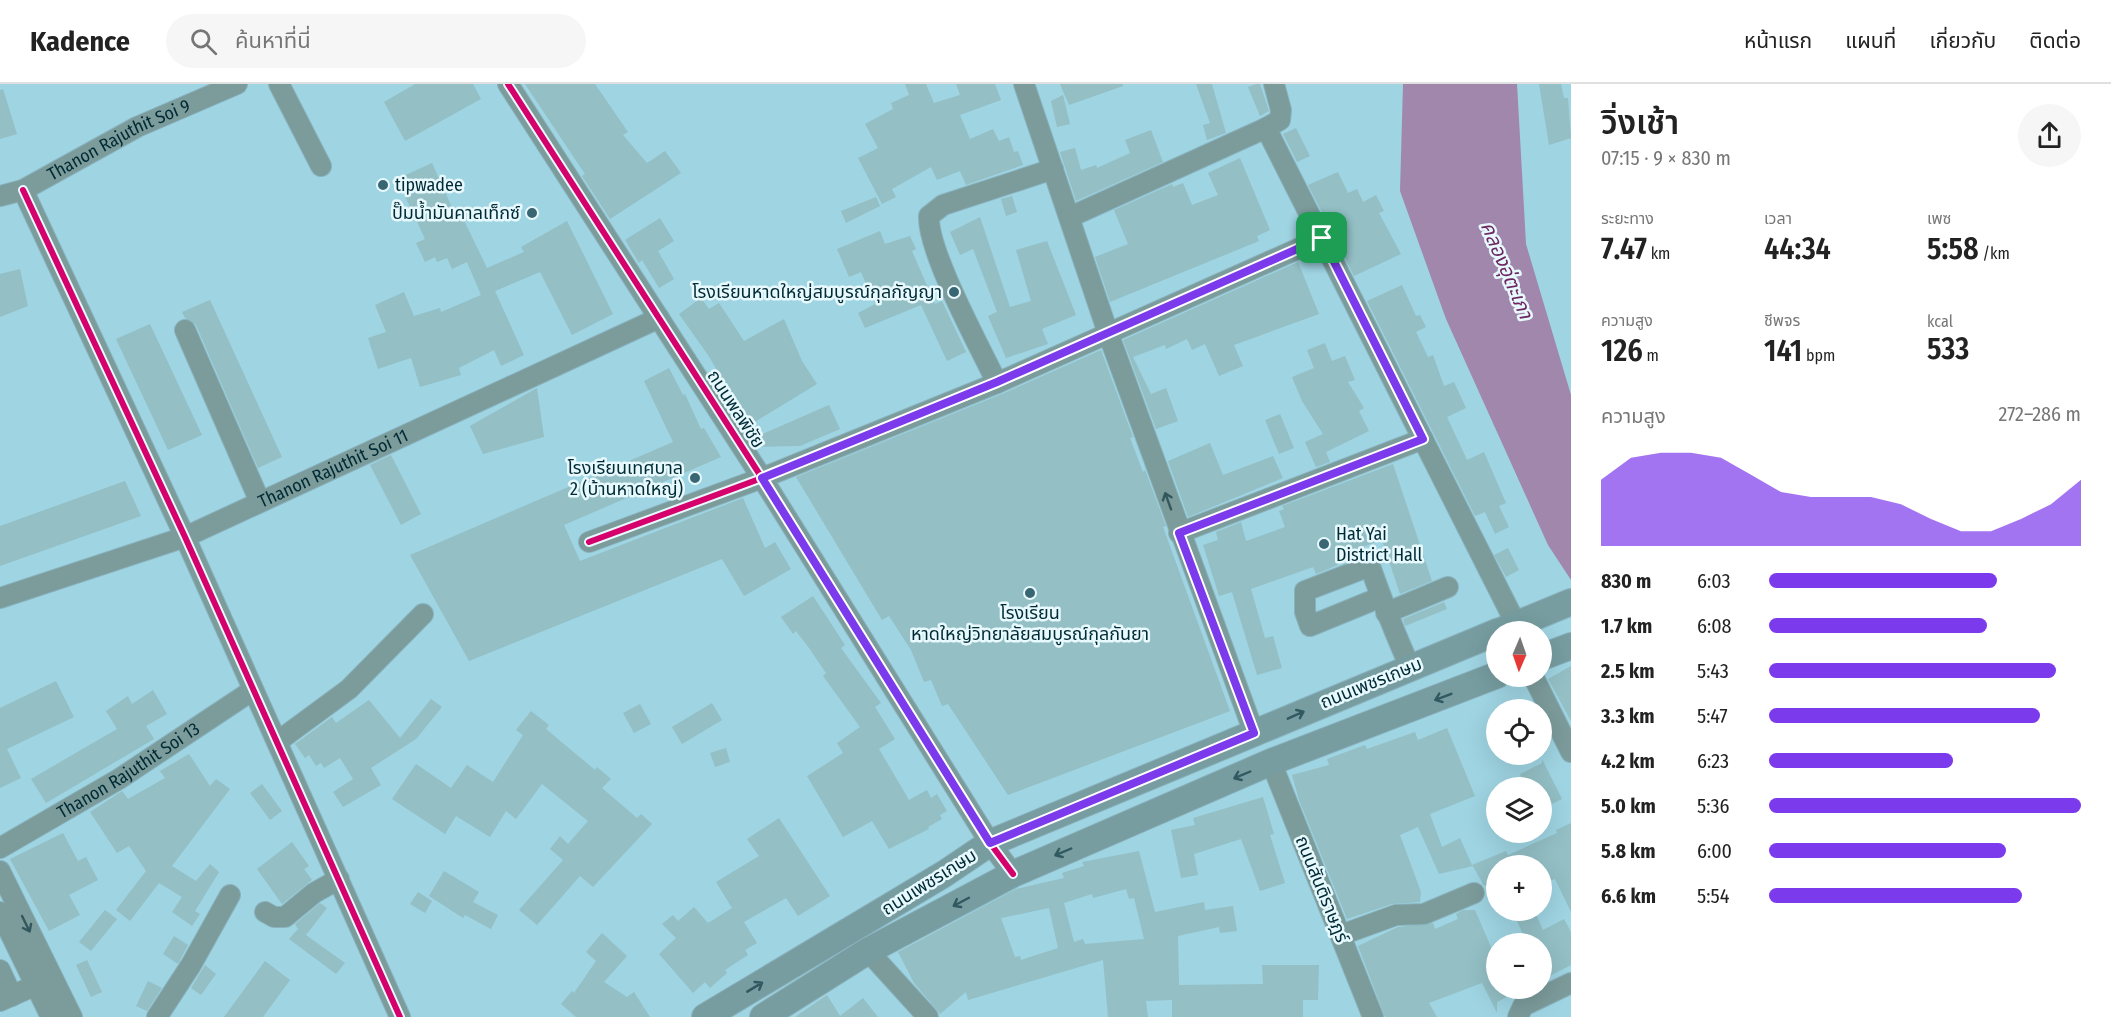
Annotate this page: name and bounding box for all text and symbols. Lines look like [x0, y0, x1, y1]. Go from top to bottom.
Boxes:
search box [166, 14, 586, 68]
text: Kadence [30, 25, 130, 58]
icon: search [187, 25, 220, 58]
text: ค้นหาที่นี่ [235, 27, 311, 54]
text: หน้าแรก [1744, 28, 1812, 54]
text: แผนที่ [1845, 28, 1896, 54]
text: เกี่ยวกับ [1929, 28, 1996, 54]
text: ติดต่อ [2029, 28, 2081, 54]
street label: Thanon Rajuthit Soi 9 [43, 94, 194, 185]
text: วิ่งเช้า [1601, 103, 1679, 143]
button: share [2018, 104, 2081, 167]
text: 07:15 · 9 × 830 m [1601, 146, 1731, 170]
place label: tipwadee [395, 174, 463, 196]
marker: tipwadee [376, 178, 390, 192]
place label: ปั๊มน้ำมันคาลเท็กซ์ [392, 200, 520, 224]
marker: ปั๊มน้ำมันคาลเท็กซ์ [525, 206, 539, 220]
text: ระยะทาง [1601, 209, 1654, 228]
text: เวลา [1764, 209, 1792, 228]
text: เพซ [1927, 209, 1951, 228]
pin [1296, 212, 1347, 263]
water label: คลองอุ่ตะเภา [1475, 218, 1539, 323]
icon: arrive [1305, 221, 1338, 254]
text: 7.47 [1601, 231, 1647, 267]
text: 44:34 [1764, 231, 1831, 267]
text: 5:58 [1927, 231, 1979, 267]
text: km [1647, 244, 1670, 263]
text: /km [1979, 244, 2010, 263]
place label: โรงเรียนหาดใหญ่สมบูรณ์กุลกัญญา [692, 281, 942, 304]
marker: โรงเรียนหาดใหญ่สมบูรณ์กุลกัญญา [947, 285, 961, 299]
text: ความสูง [1601, 311, 1653, 330]
text: ชีพจร [1764, 311, 1800, 330]
text: kcal [1927, 312, 1953, 331]
text: 533 [1927, 331, 1969, 367]
text: 126 [1601, 333, 1643, 369]
text: 141 [1764, 333, 1802, 369]
text: m [1643, 346, 1659, 365]
text: bpm [1802, 346, 1835, 365]
street label: ถนนพลพิชัย [703, 366, 769, 452]
text: 272–286 m [1999, 402, 2081, 426]
text: ความสูง [1601, 404, 1666, 428]
street label: Thanon Rajuthit Soi 11 [255, 424, 412, 513]
place label: โรงเรียนเทศบาล 2 (บ้านหาดใหญ่) [568, 457, 683, 500]
marker: โรงเรียนเทศบาล 2 (บ้านหาดใหญ่) [688, 471, 702, 485]
one-way arrow [1161, 492, 1172, 511]
place label: Hat Yai District Hall [1336, 523, 1423, 566]
marker: Hat Yai District Hall [1317, 537, 1331, 551]
text: 830 m [1601, 569, 1651, 593]
text: 6:03 [1697, 569, 1730, 593]
marker: โรงเรียน หาดใหญ่วิทยาลัยสมบูรณ์กุลกันยา [1023, 586, 1037, 600]
place label: โรงเรียน หาดใหญ่วิทยาลัยสมบูรณ์กุลกันยา [911, 602, 1149, 646]
text: 1.7 km [1601, 614, 1652, 638]
text: 6:08 [1697, 614, 1732, 638]
north arrow [1486, 621, 1552, 687]
map controls [1486, 621, 1552, 999]
street label: ถนนเพชรเกษม [1317, 653, 1425, 713]
text: 2.5 km [1601, 659, 1654, 683]
text: 5:43 [1697, 659, 1729, 683]
one-way arrow [1434, 692, 1453, 703]
button: locate [1486, 699, 1552, 765]
text: 3.3 km [1601, 704, 1654, 728]
text: 5:47 [1697, 704, 1728, 728]
one-way arrow [1286, 708, 1304, 720]
street label: Thanon Rajuthit Soi 13 [53, 718, 204, 823]
text: 4.2 km [1601, 749, 1655, 773]
text: 6:23 [1697, 749, 1729, 773]
one-way arrow [1233, 770, 1251, 781]
button: layers [1486, 777, 1552, 843]
text: 5.0 km [1601, 794, 1656, 818]
text: 5:36 [1697, 794, 1730, 818]
street label: ถนนสันติราษฎร์ [1291, 833, 1354, 946]
text: 5.8 km [1601, 839, 1656, 863]
text: 6:00 [1697, 839, 1732, 863]
street label: ถนนเพชรเกษม [877, 844, 981, 920]
one-way arrow [1054, 847, 1072, 859]
button: + [1486, 855, 1552, 921]
text: 6.6 km [1601, 884, 1656, 908]
text: 5:54 [1697, 884, 1729, 908]
one-way arrow [953, 896, 970, 908]
one-way arrow [20, 914, 32, 932]
button: − [1486, 933, 1552, 999]
one-way arrow [746, 981, 763, 993]

